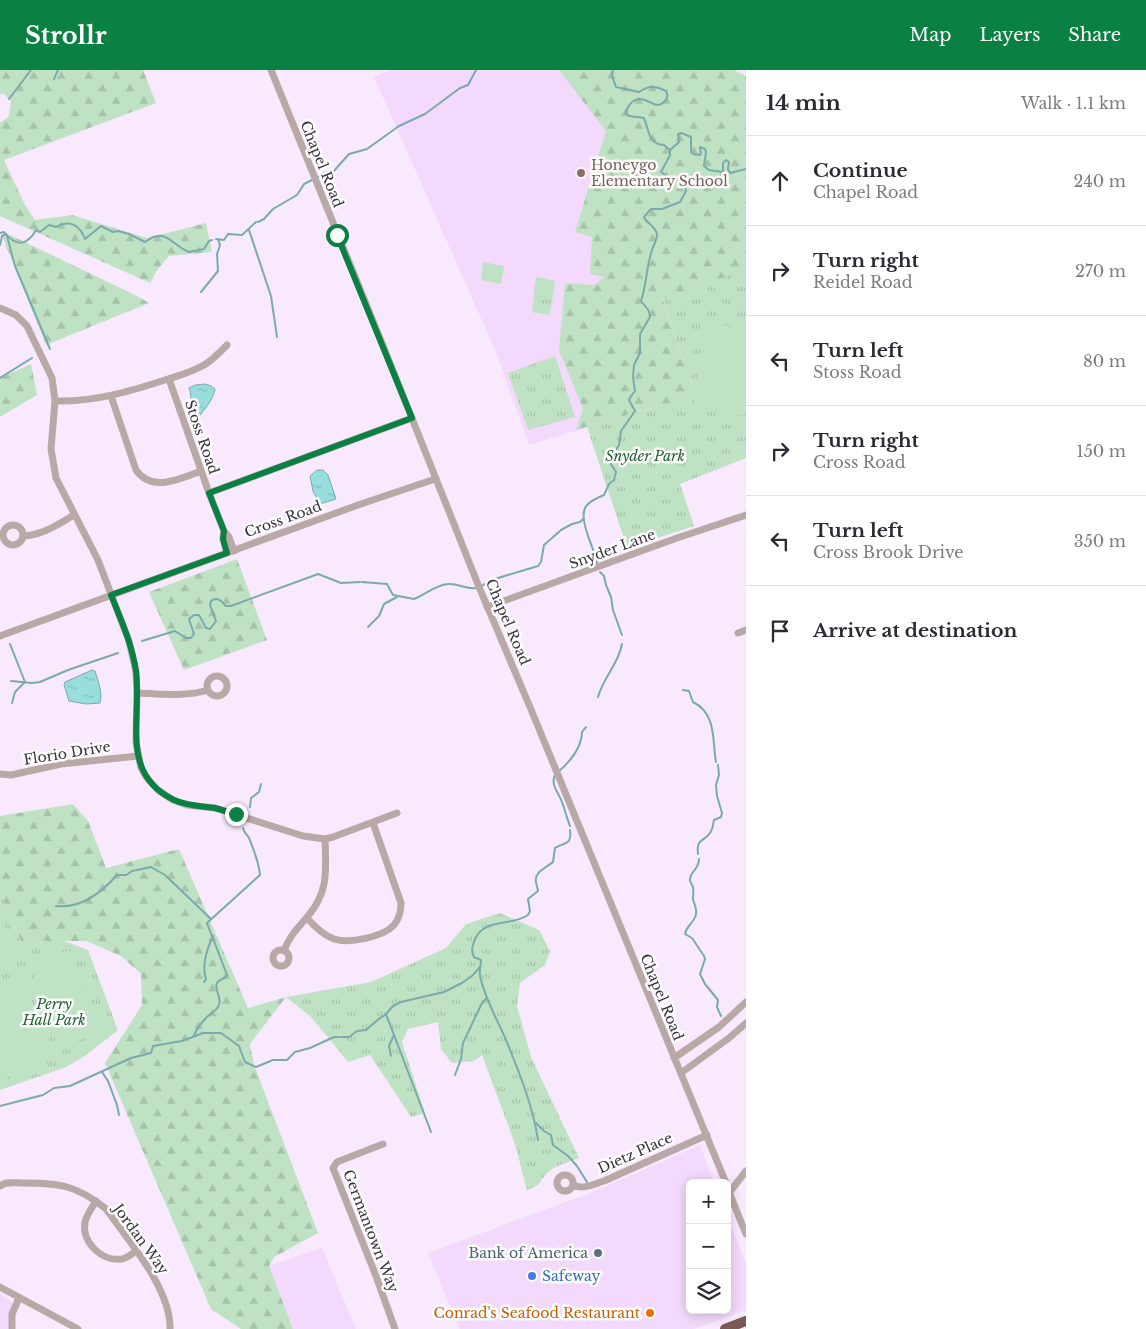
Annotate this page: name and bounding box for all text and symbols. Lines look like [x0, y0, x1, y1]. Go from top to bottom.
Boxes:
text: Strollr [25, 21, 107, 50]
text: Map [910, 24, 951, 46]
text: Layers [979, 24, 1040, 46]
text: Share [1068, 24, 1121, 46]
text: 14 min [766, 90, 841, 116]
text: Walk · 1.1 km [1021, 93, 1126, 113]
street label: Chapel Road [296, 118, 348, 211]
place label: Honeygo Elementary School [591, 156, 728, 190]
text: Continue [813, 159, 908, 182]
marker: Honeygo Elementary School [575, 167, 587, 179]
icon: ahead [766, 167, 794, 195]
text: 240 m [1074, 171, 1126, 191]
text: Chapel Road [813, 182, 918, 202]
route start [326, 224, 349, 247]
text: Turn right [813, 249, 919, 272]
icon: right [766, 257, 794, 285]
text: 270 m [1075, 261, 1126, 281]
text: Reidel Road [813, 272, 912, 292]
text: Turn left [813, 339, 904, 362]
icon: left [766, 347, 794, 375]
text: 80 m [1083, 351, 1126, 371]
text: Stoss Road [813, 362, 901, 382]
street label: Stoss Road [181, 397, 223, 477]
text: Turn right [813, 429, 919, 452]
icon: right [766, 437, 794, 465]
text: 150 m [1077, 441, 1126, 461]
park label: Snyder Park [605, 447, 685, 465]
text: Cross Road [813, 452, 905, 472]
street label: Cross Road [242, 497, 325, 541]
text: Turn left [813, 519, 904, 542]
street label: Snyder Lane [566, 525, 658, 573]
icon: left [766, 527, 794, 555]
text: 350 m [1074, 531, 1126, 551]
text: Cross Brook Drive [813, 542, 963, 562]
street label: Chapel Road [482, 576, 534, 668]
icon: arrive [766, 617, 794, 645]
text: Arrive at destination [813, 619, 1017, 642]
street label: Florio Drive [22, 737, 112, 769]
route end [225, 803, 248, 826]
street label: Chapel Road [636, 951, 688, 1044]
park label: Perry Hall Park [22, 995, 85, 1029]
street label: Dietz Place [595, 1129, 675, 1177]
street label: Germantown Way [339, 1167, 403, 1295]
map controls [686, 1179, 731, 1314]
button: + [686, 1179, 731, 1224]
street label: Jordan Way [108, 1199, 173, 1278]
button: − [686, 1224, 731, 1269]
place label: Bank of America [468, 1244, 588, 1262]
marker: Bank of America [592, 1247, 604, 1259]
place label: Safeway [542, 1267, 600, 1285]
button: layers [686, 1269, 731, 1314]
marker: Safeway [526, 1270, 538, 1282]
place label: Conrad's Seafood Restaurant [434, 1304, 641, 1322]
marker: Conrad's Seafood Restaurant [644, 1307, 656, 1319]

